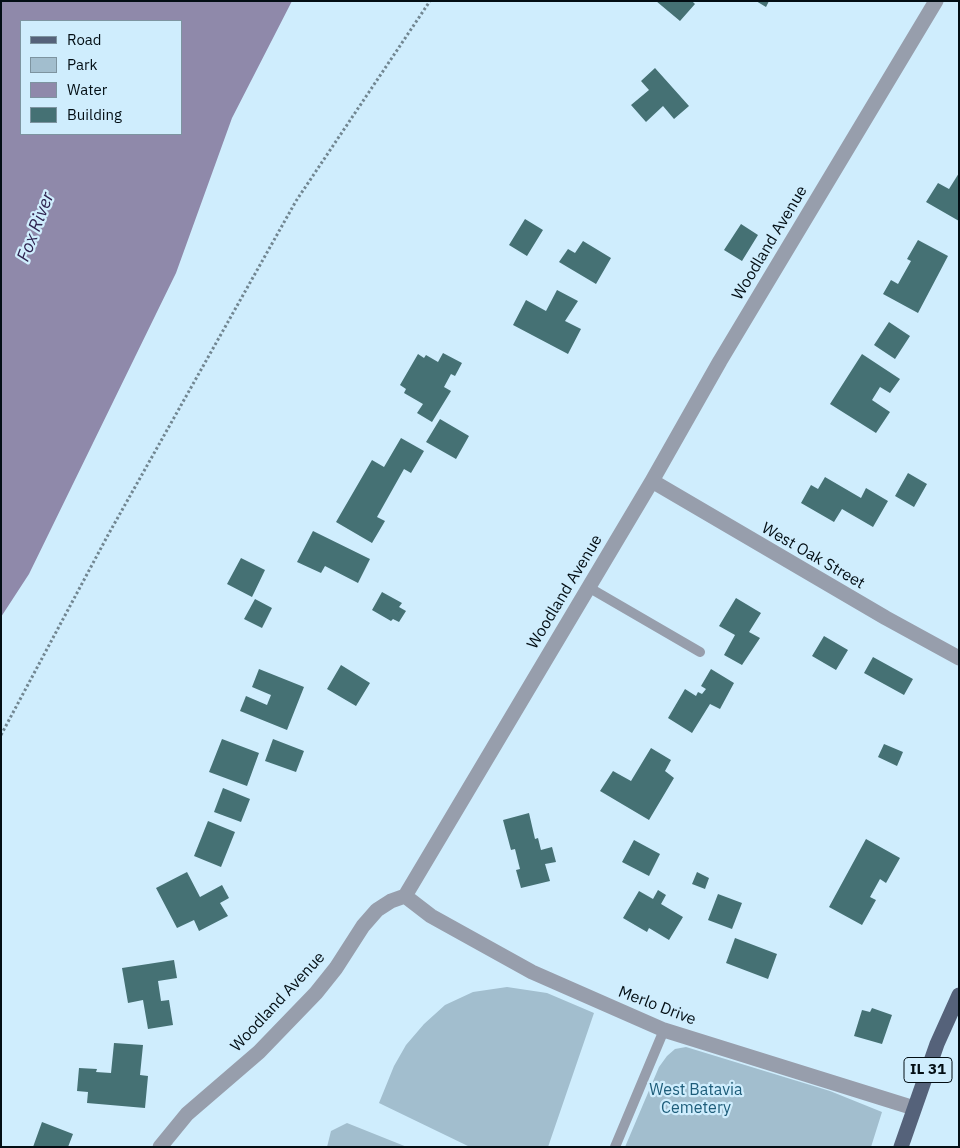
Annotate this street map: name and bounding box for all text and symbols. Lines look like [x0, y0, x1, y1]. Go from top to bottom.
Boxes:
legend [20, 20, 182, 135]
text: Road [67, 30, 102, 49]
text: Park [67, 55, 97, 74]
text: Water [67, 80, 107, 99]
text: Building [67, 105, 122, 124]
street label: Woodland Avenue [728, 182, 812, 304]
water label: Fox River [13, 189, 59, 265]
street label: West Oak Street [758, 519, 868, 593]
street label: Woodland Avenue [523, 531, 607, 653]
street label: Woodland Avenue [227, 948, 329, 1056]
street label: Merlo Drive [615, 982, 699, 1030]
road number: IL 31 [904, 1058, 952, 1082]
park label: West Batavia Cemetery [649, 1080, 743, 1118]

